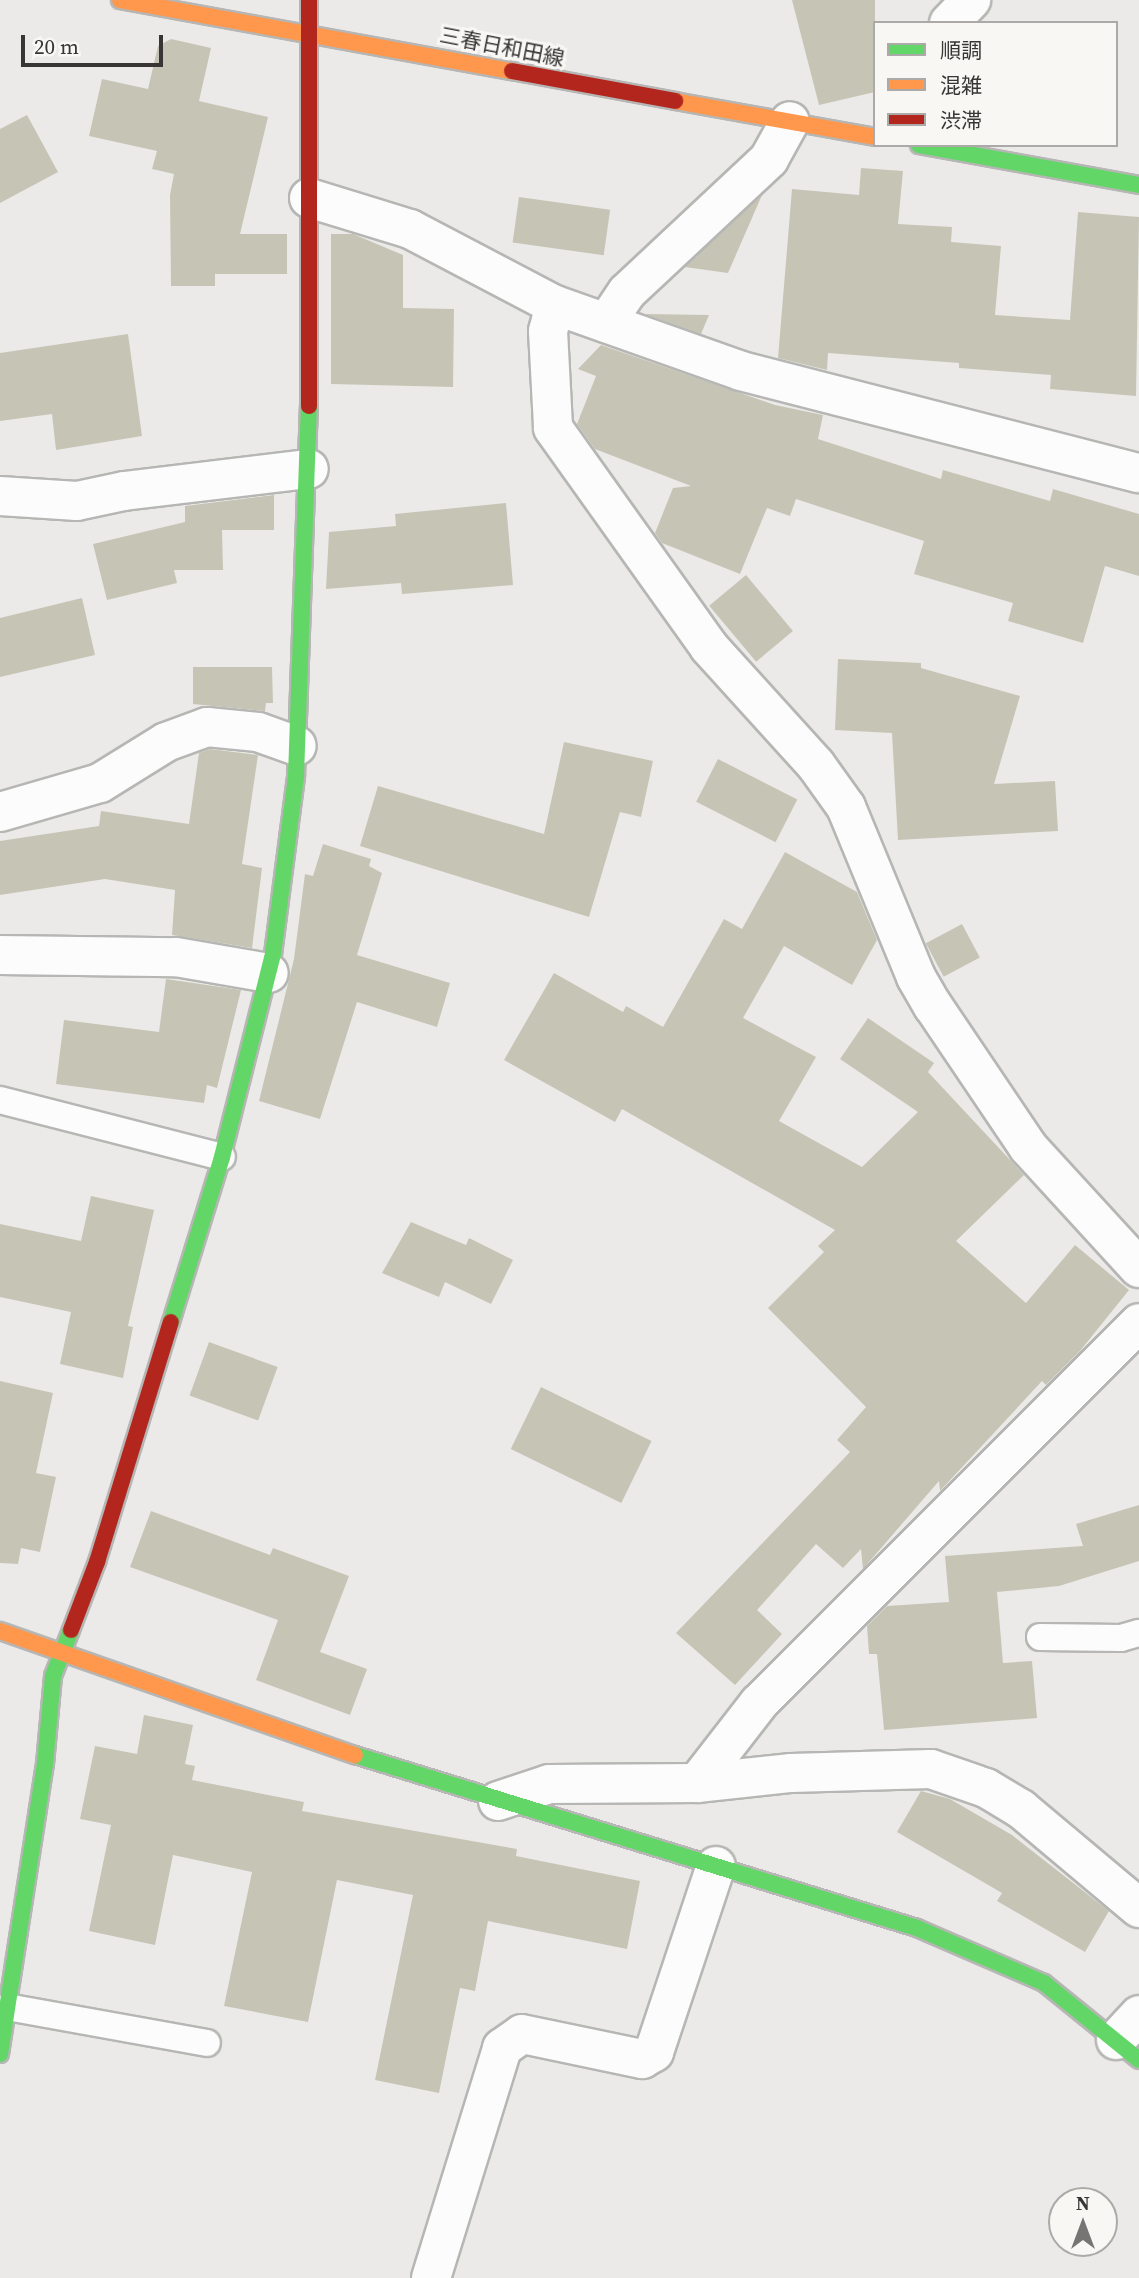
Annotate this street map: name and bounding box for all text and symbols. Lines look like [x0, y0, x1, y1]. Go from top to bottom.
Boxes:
scale bar [24, 21, 166, 65]
legend [873, 21, 1118, 147]
street label: 三春日和田線 [438, 23, 566, 71]
text: 20 m [34, 32, 79, 61]
text: 順調 [940, 36, 982, 65]
text: 混雑 [940, 71, 982, 100]
text: 渋滞 [940, 106, 982, 135]
north arrow [1048, 2187, 1118, 2257]
text: N [1076, 2190, 1090, 2216]

